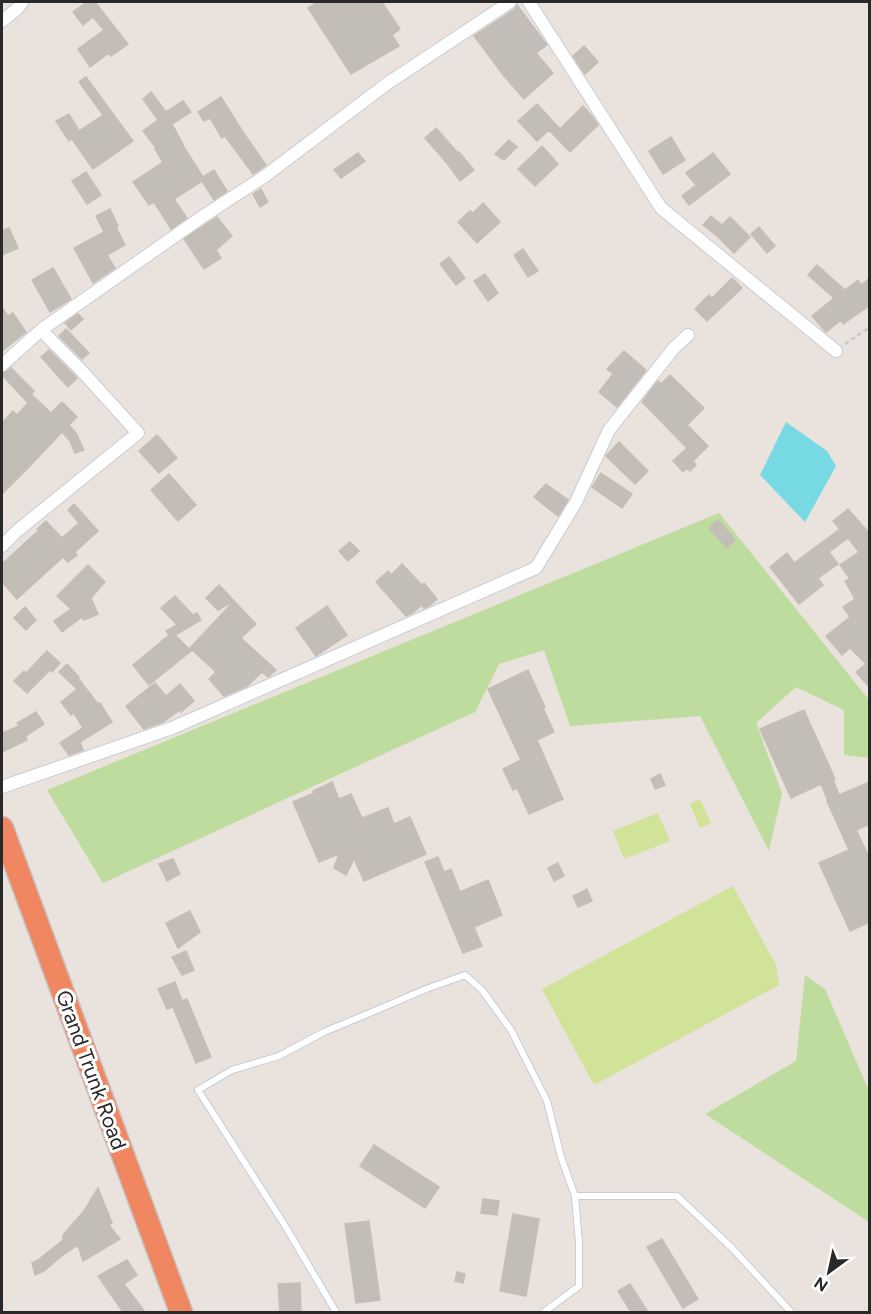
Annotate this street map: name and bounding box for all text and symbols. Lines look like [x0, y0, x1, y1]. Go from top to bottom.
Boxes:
street label: Grand Trunk Road [51, 987, 132, 1153]
north arrow [799, 1242, 859, 1302]
text: N [811, 1273, 831, 1295]

